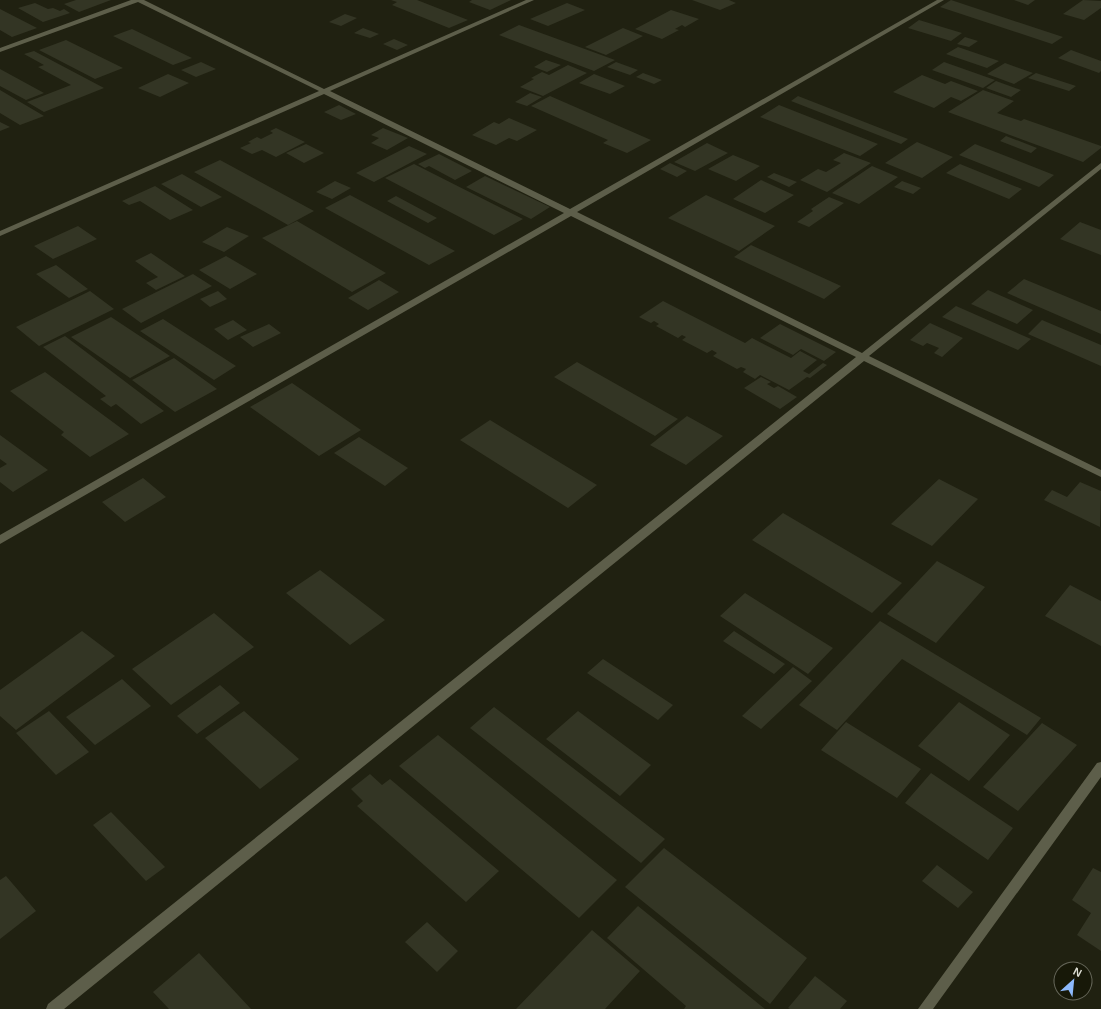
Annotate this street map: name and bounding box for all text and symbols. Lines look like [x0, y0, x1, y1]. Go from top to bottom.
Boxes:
north arrow [1053, 961, 1093, 1001]
text: N [1071, 965, 1084, 979]

